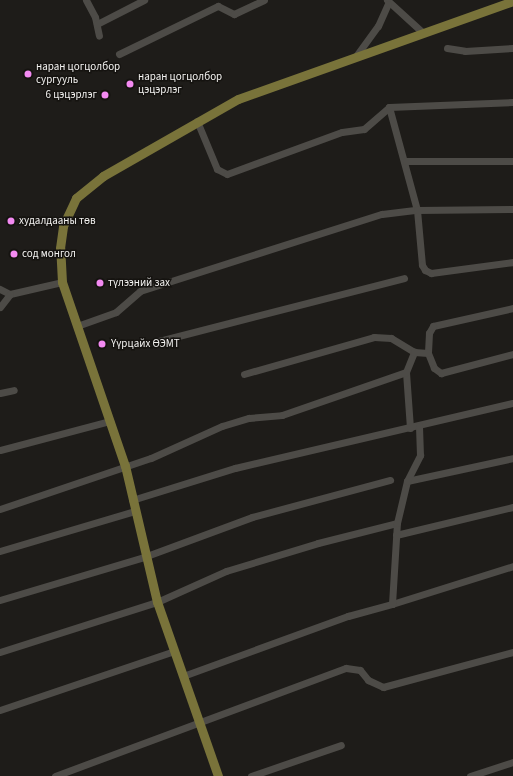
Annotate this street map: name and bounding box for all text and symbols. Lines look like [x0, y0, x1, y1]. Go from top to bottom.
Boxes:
place label: наран цогцолбор сургууль [36, 61, 120, 87]
marker: наран цогцолбор сургууль [23, 69, 33, 79]
place label: наран цогцолбор цэцэрлэг [138, 71, 222, 97]
marker: наран цогцолбор цэцэрлэг [125, 79, 135, 89]
place label: 6 цэцэрлэг [46, 88, 97, 102]
marker: 6 цэцэрлэг [100, 90, 110, 100]
place label: худалдааны төв [19, 214, 95, 228]
marker: худалдааны төв [6, 216, 16, 226]
place label: сод монгол [22, 247, 76, 261]
marker: сод монгол [9, 249, 19, 259]
place label: түлээний зах [108, 276, 170, 290]
marker: түлээний зах [95, 278, 105, 288]
place label: Үүрцайх ӨЭМТ [111, 337, 180, 351]
marker: Үүрцайх ӨЭМТ [96, 338, 108, 350]

